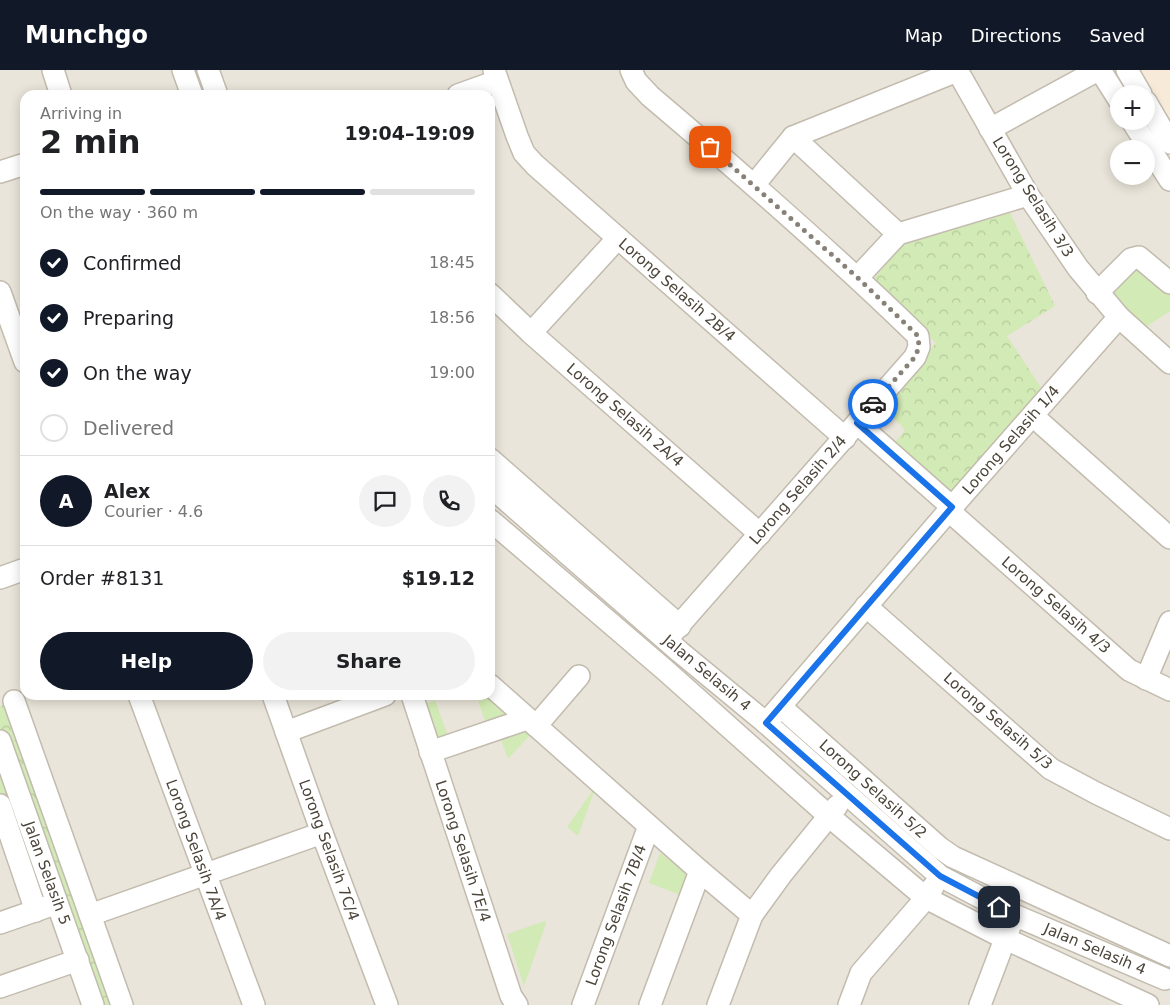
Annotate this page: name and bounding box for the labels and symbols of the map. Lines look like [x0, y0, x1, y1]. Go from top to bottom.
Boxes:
pin [689, 126, 731, 168]
street label: Lorong Selasih 3/3 [989, 133, 1077, 261]
street label: Lorong Selasih 2B/4 [615, 234, 739, 346]
street label: Lorong Selasih 2A/4 [563, 359, 687, 471]
courier [848, 379, 898, 429]
street label: Lorong Selasih 1/4 [959, 382, 1063, 498]
street label: Lorong Selasih 2/4 [746, 432, 850, 548]
street label: Lorong Selasih 4/3 [998, 553, 1114, 657]
street label: Jalan Selasih 4 [659, 630, 755, 715]
street label: Lorong Selasih 5/3 [940, 669, 1056, 773]
street label: Lorong Selasih 5/2 [815, 736, 931, 842]
street label: Lorong Selasih 7A/4 [162, 777, 230, 923]
street label: Lorong Selasih 7C/4 [295, 777, 363, 923]
street label: Lorong Selasih 7E/4 [432, 778, 494, 924]
street label: Jalan Selasih 5 [20, 818, 74, 927]
street label: Lorong Selasih 7B/4 [582, 842, 650, 988]
pin [978, 886, 1020, 928]
street label: Jalan Selasih 4 [1040, 919, 1149, 979]

